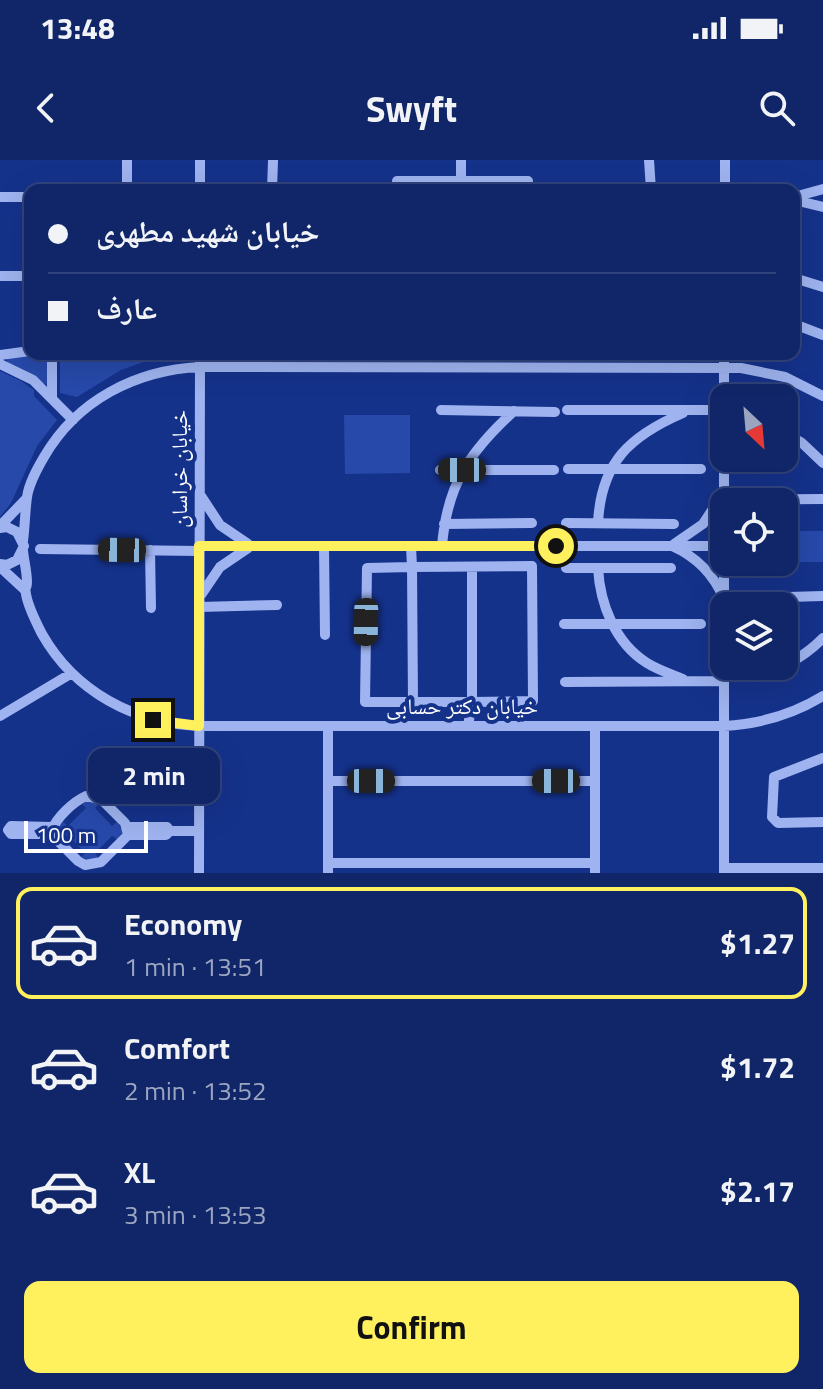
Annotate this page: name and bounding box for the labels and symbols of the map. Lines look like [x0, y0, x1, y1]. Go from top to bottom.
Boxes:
north arrow [710, 384, 798, 472]
street label: خیابان خراسان [162, 410, 196, 528]
car [438, 458, 486, 482]
route start [538, 528, 574, 564]
car [98, 538, 146, 562]
car [354, 598, 378, 646]
street label: خیابان دکتر حسابی [386, 689, 538, 723]
route end [135, 702, 171, 738]
callout: 2 min [87, 748, 219, 804]
car [347, 769, 395, 793]
car [532, 769, 580, 793]
scale bar [24, 817, 148, 853]

